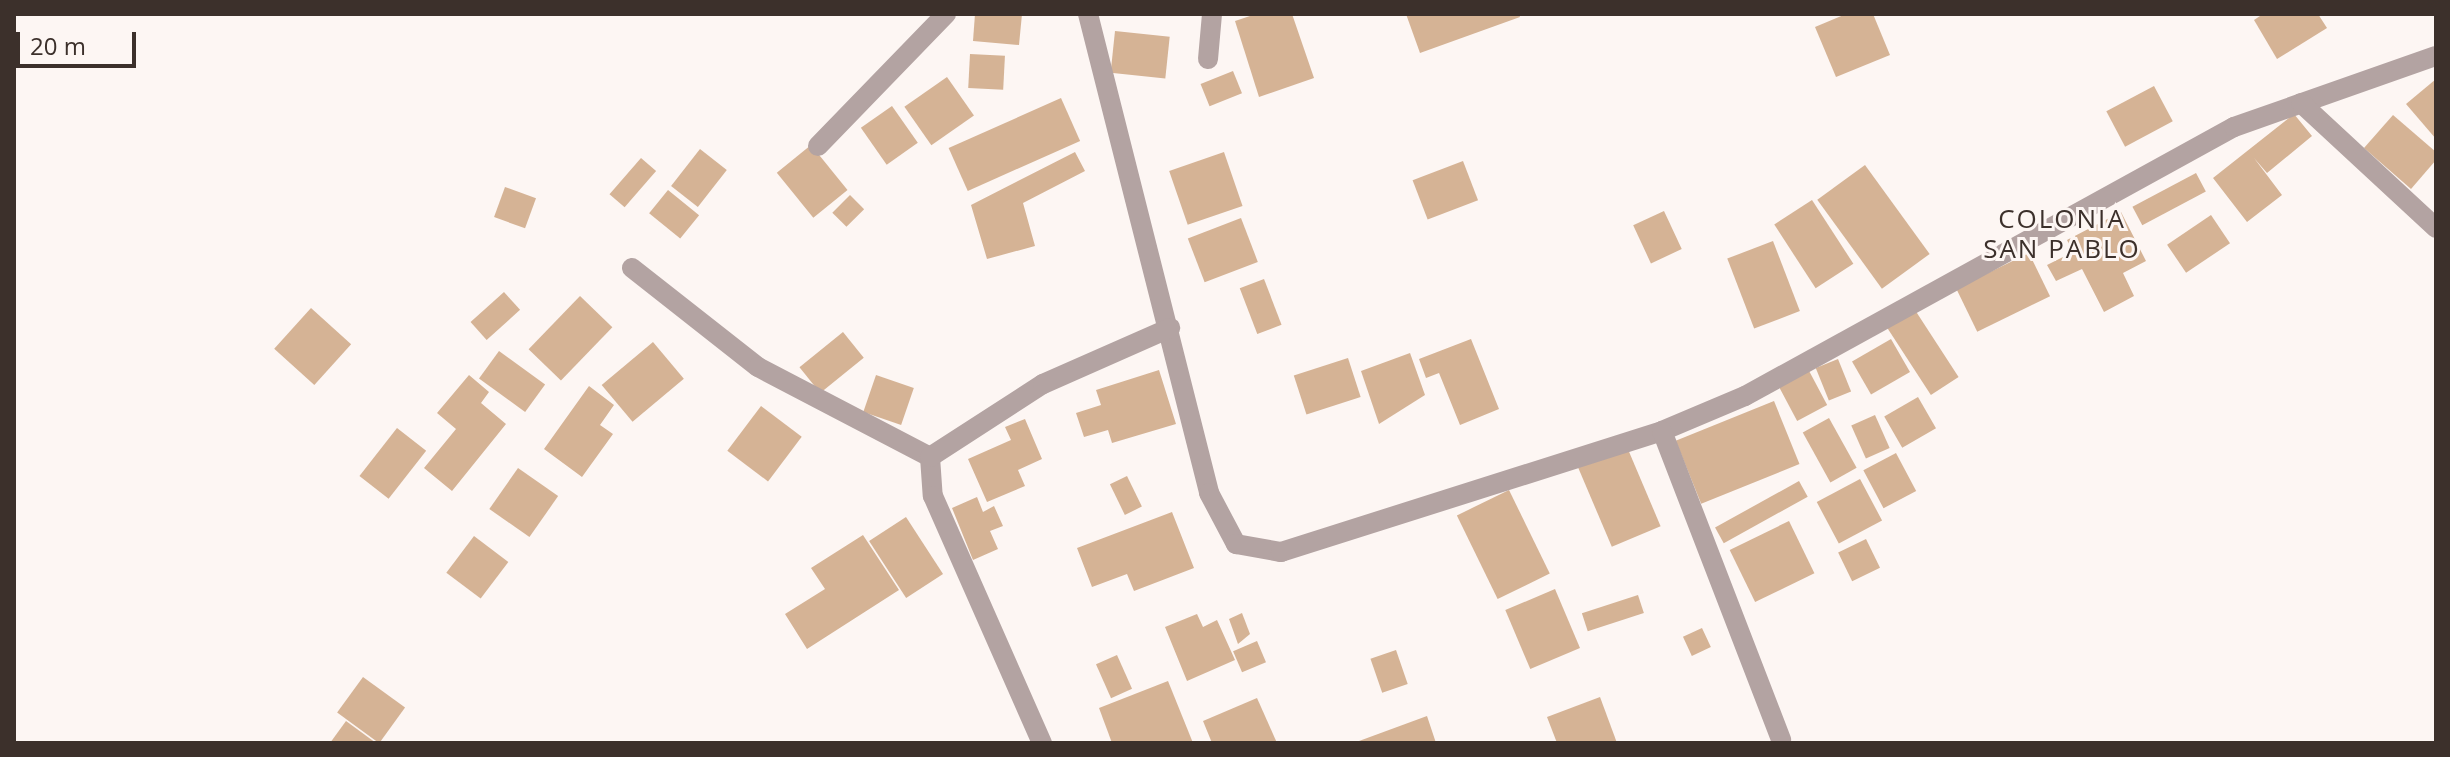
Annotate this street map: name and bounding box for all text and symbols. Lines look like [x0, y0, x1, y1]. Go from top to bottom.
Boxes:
scale bar [20, 16, 140, 66]
text: 20 m [30, 29, 86, 62]
district label: COLONIA SAN PABLO [1983, 203, 2141, 264]

